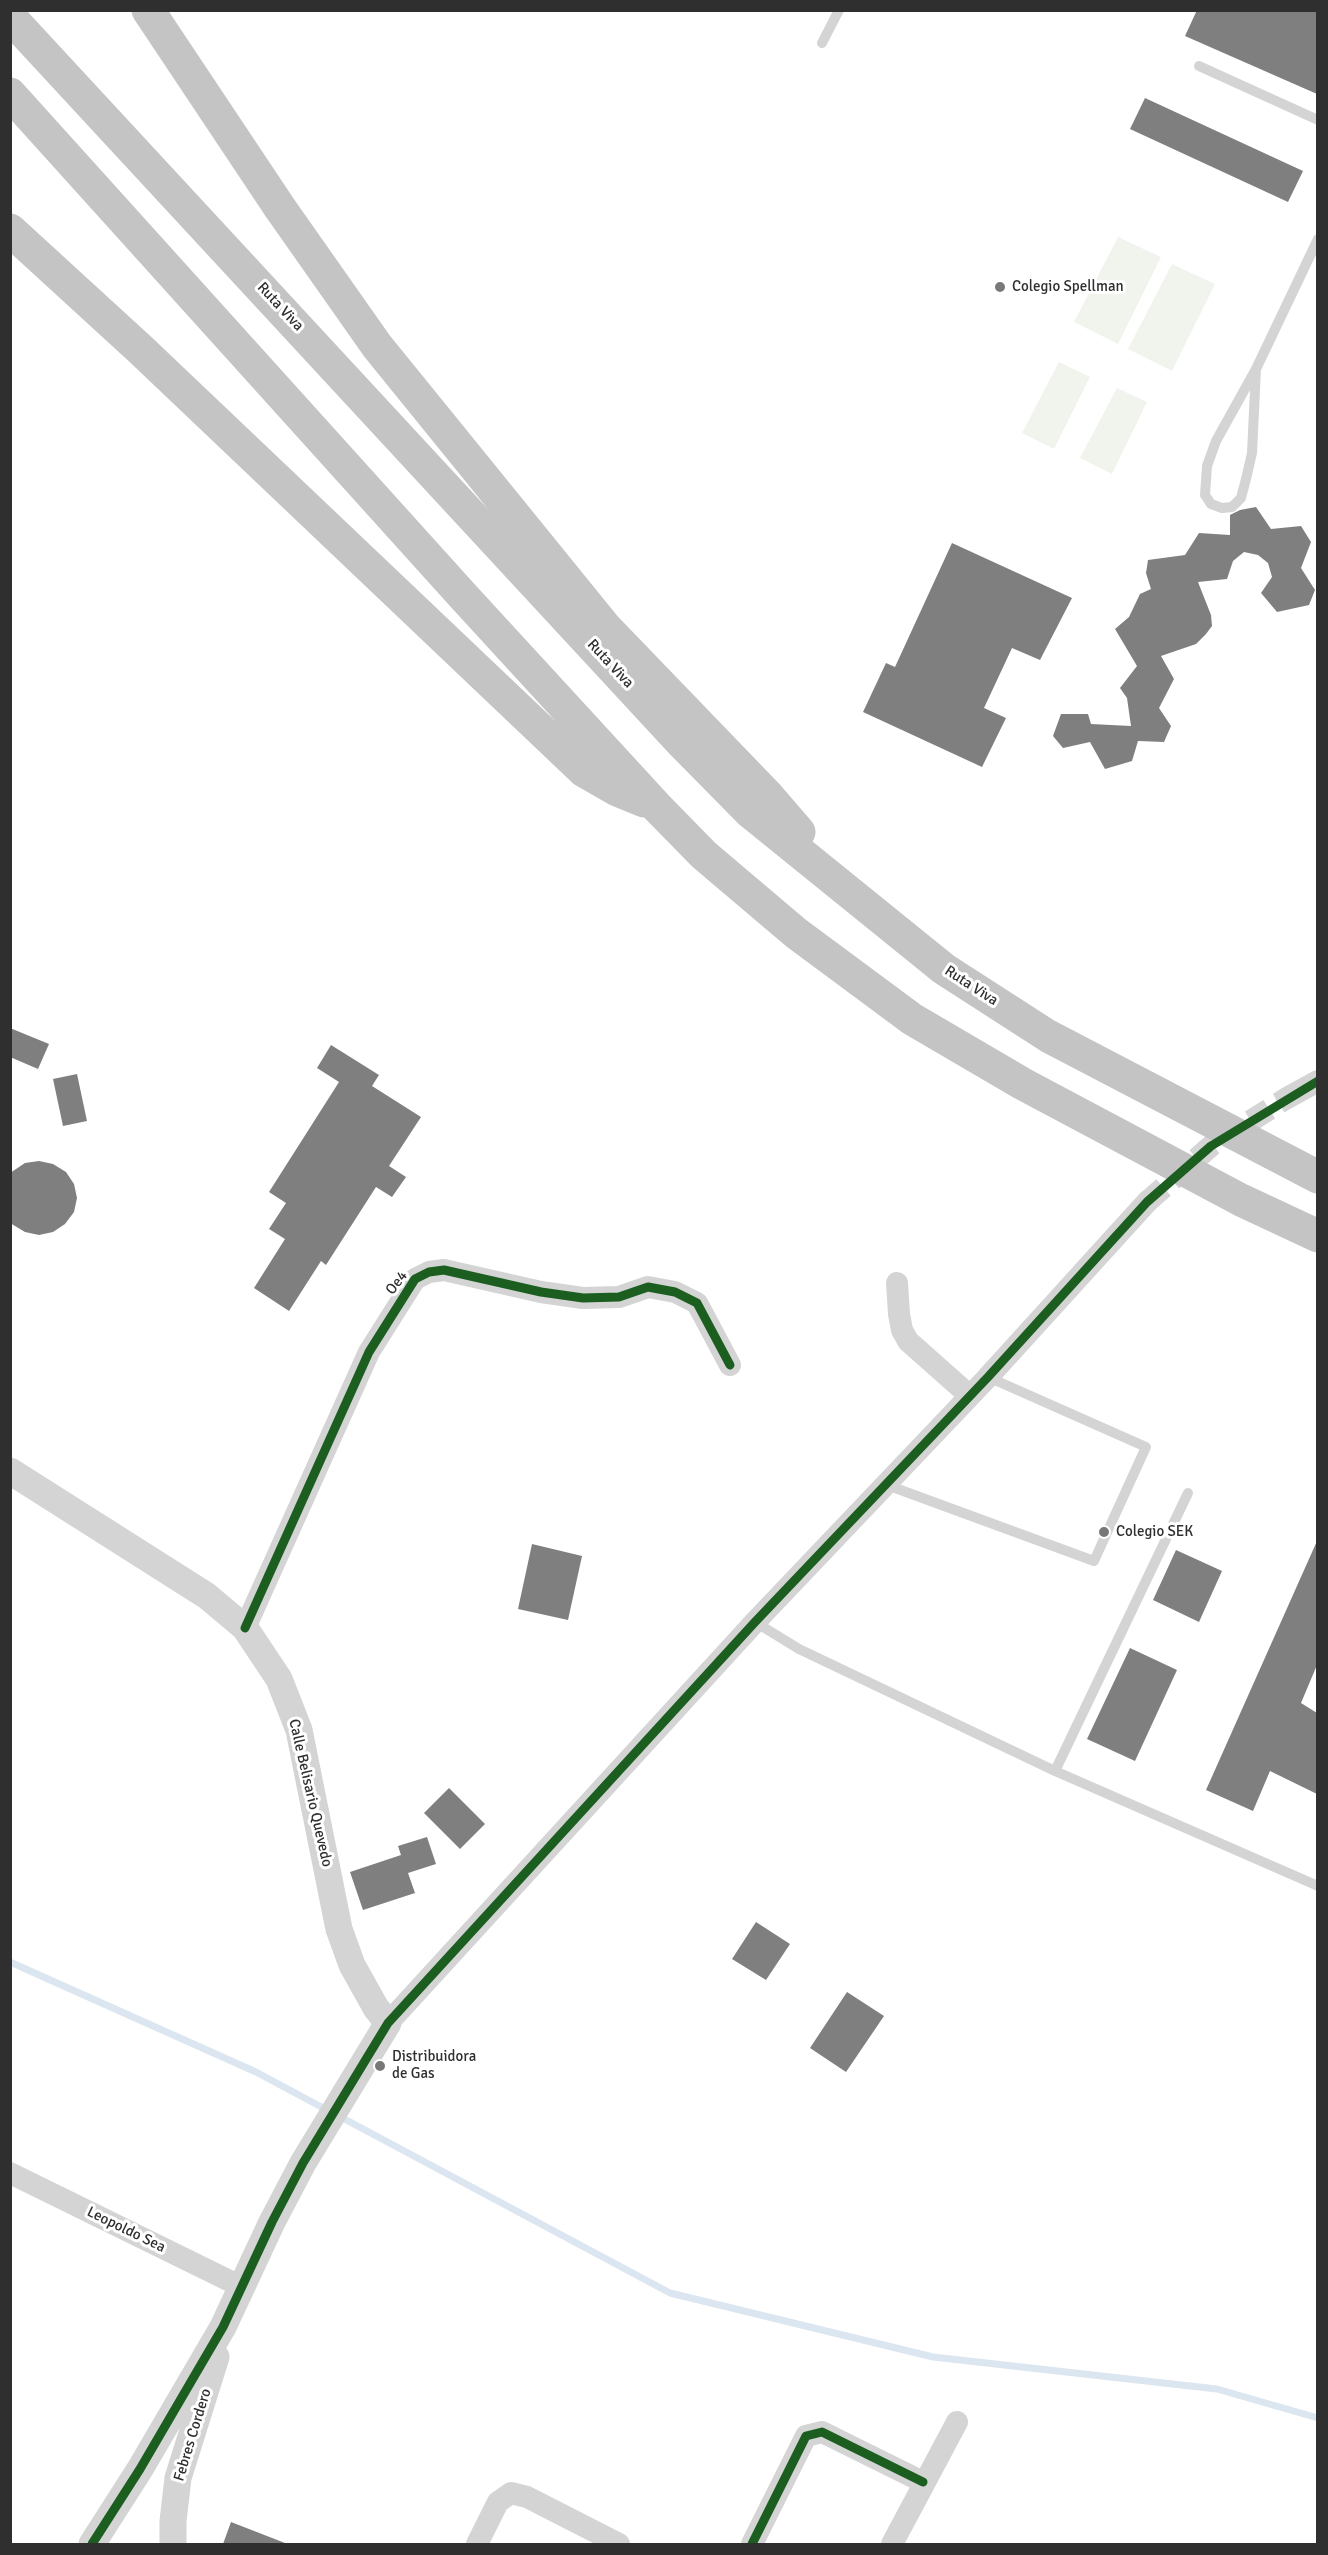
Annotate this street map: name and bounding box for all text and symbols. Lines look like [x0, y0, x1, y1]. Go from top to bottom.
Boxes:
place label: Colegio Spellman [1012, 278, 1124, 296]
street label: Ruta Viva [253, 279, 307, 335]
marker: Colegio Spellman [993, 280, 1007, 294]
street label: Ruta Viva [583, 636, 637, 692]
street label: Ruta Viva [941, 962, 1001, 1010]
street label: Oe4 [382, 1267, 412, 1299]
place label: Colegio SEK [1116, 1523, 1193, 1541]
marker: Colegio SEK [1097, 1525, 1111, 1539]
street label: Calle Belisario Quevedo [284, 1717, 336, 1869]
place label: Distribuidora de Gas [392, 2048, 476, 2083]
marker: Distribuidora de Gas [373, 2059, 387, 2073]
street label: Leopoldo Sea [84, 2203, 168, 2257]
street label: Febres Cordero [170, 2386, 216, 2484]

